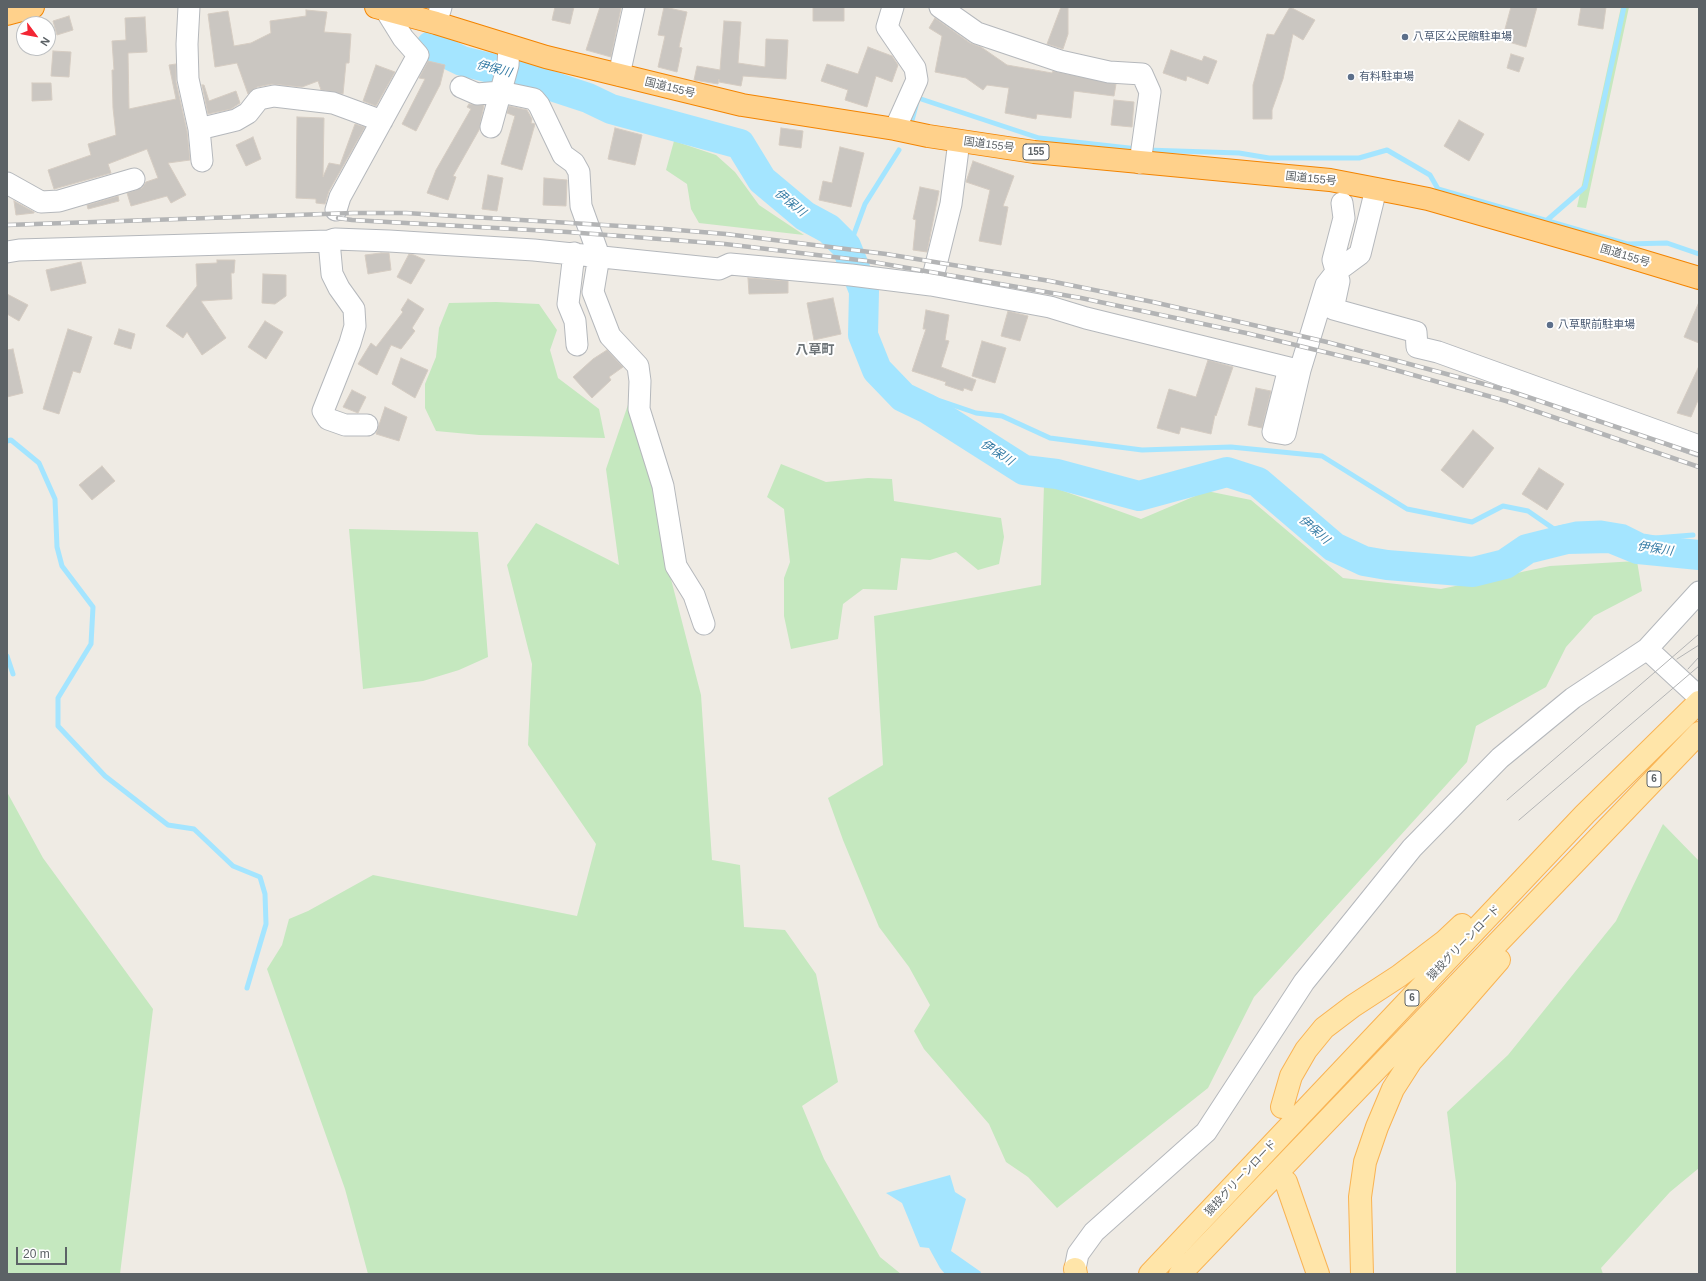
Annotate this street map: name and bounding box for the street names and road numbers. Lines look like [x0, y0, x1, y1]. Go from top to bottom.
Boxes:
street label: 国道155号 [643, 75, 697, 101]
street label: 国道155号 [963, 135, 1015, 155]
road number: 155 [1023, 144, 1049, 160]
street label: 国道155号 [1285, 170, 1337, 188]
street label: 国道155号 [1599, 242, 1651, 270]
road number: 6 [1647, 771, 1661, 787]
street label: 猿投グリーンロード [1425, 903, 1503, 983]
road number: 6 [1405, 990, 1419, 1006]
street label: 猿投グリーンロード [1202, 1137, 1280, 1219]

